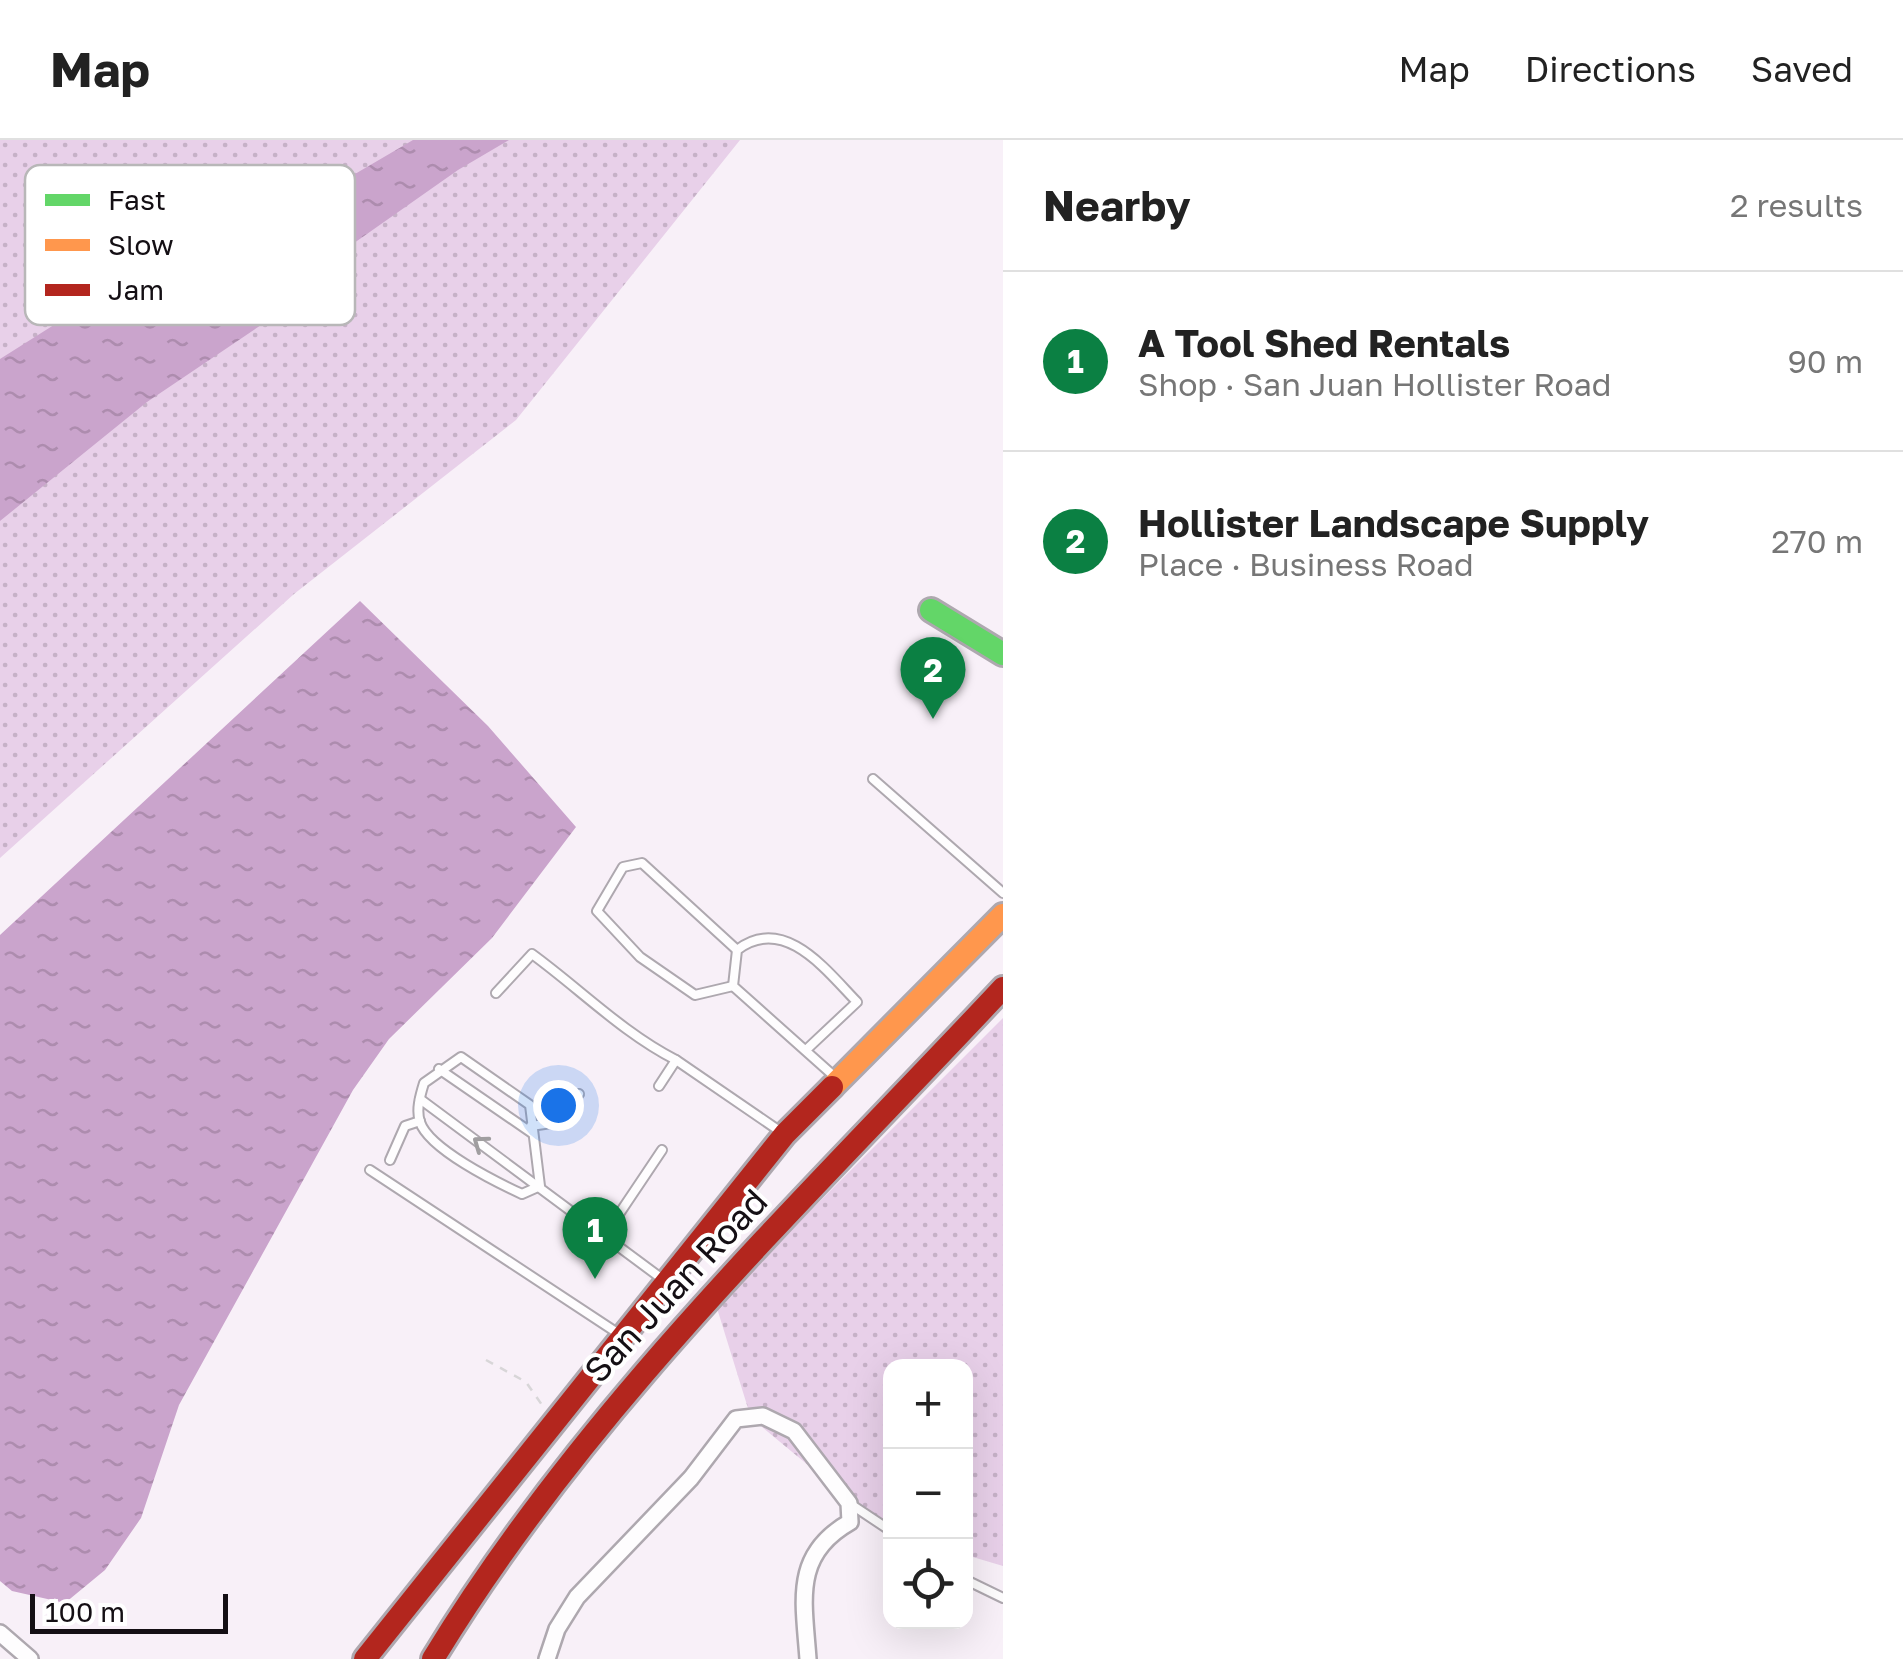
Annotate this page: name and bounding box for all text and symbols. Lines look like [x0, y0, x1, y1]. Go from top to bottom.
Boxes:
text: Map [50, 40, 150, 98]
text: Map [1398, 48, 1470, 90]
text: Directions [1525, 48, 1696, 90]
text: Saved [1751, 48, 1853, 90]
legend [25, 165, 355, 325]
text: Nearby [1043, 180, 1191, 230]
text: Fast [108, 183, 166, 216]
text: 2 results [1730, 186, 1863, 224]
text: Slow [108, 228, 174, 261]
text: Jam [108, 273, 164, 306]
text: A Tool Shed Rentals [1138, 320, 1510, 365]
text: 1 [1067, 342, 1084, 380]
text: 90 m [1787, 342, 1863, 380]
text: Shop · San Juan Hollister Road [1138, 365, 1612, 403]
text: Hollister Landscape Supply [1138, 500, 1649, 545]
text: 2 [1066, 522, 1085, 560]
text: 270 m [1771, 522, 1863, 560]
text: Place · Business Road [1138, 545, 1474, 583]
pin: 2 [900, 636, 966, 719]
your location [533, 1080, 584, 1131]
one-way arrow [473, 1137, 491, 1154]
street label: San Juan Road [575, 1180, 775, 1391]
pin: 1 [562, 1196, 628, 1279]
map controls [883, 1359, 973, 1629]
button: + [883, 1359, 973, 1449]
button: − [883, 1449, 973, 1539]
button: locate [883, 1539, 973, 1629]
scale bar [30, 1589, 228, 1634]
text: 100 m [45, 1595, 125, 1628]

